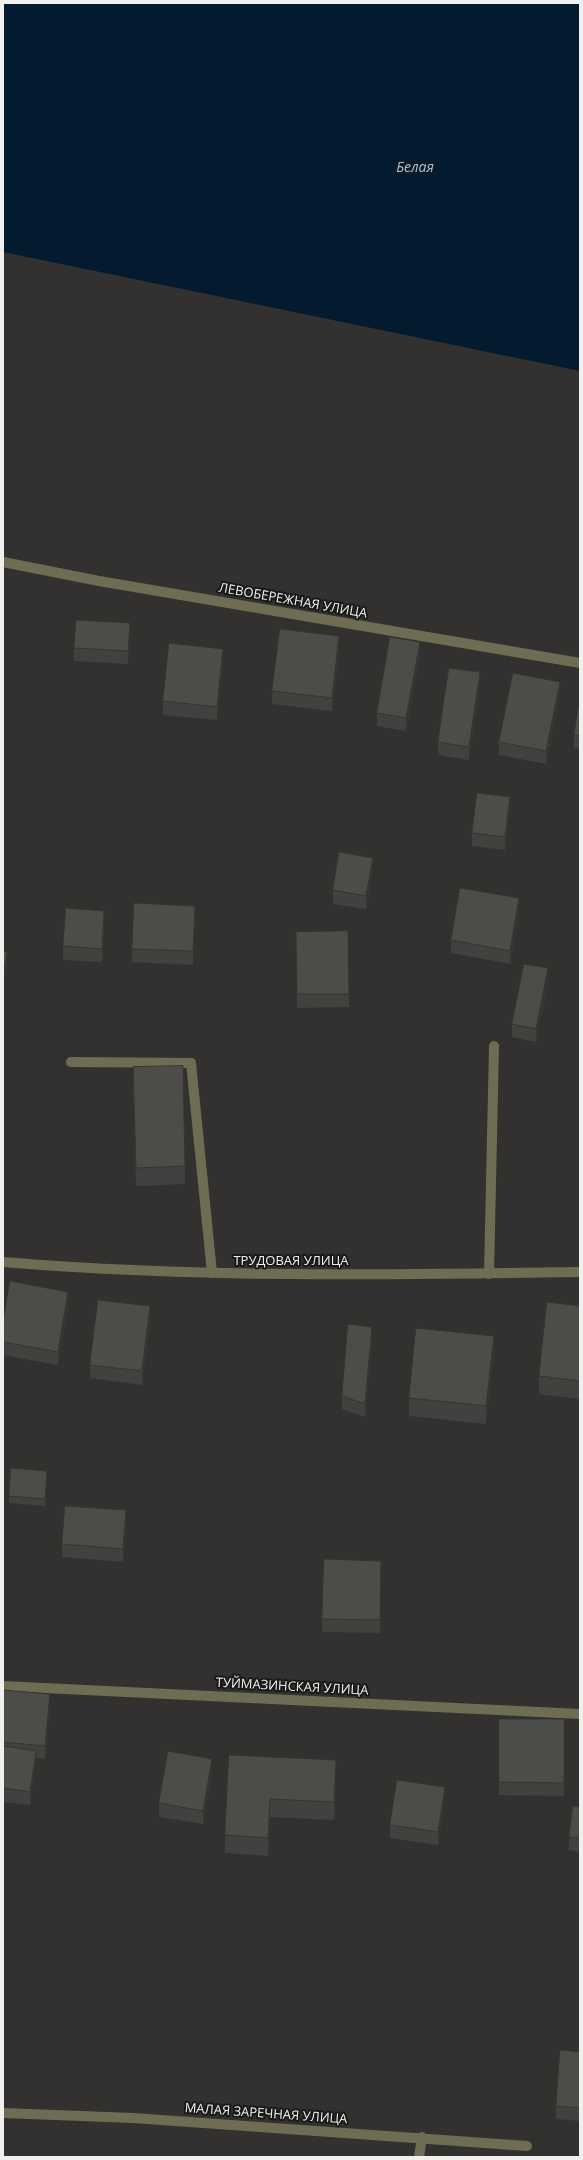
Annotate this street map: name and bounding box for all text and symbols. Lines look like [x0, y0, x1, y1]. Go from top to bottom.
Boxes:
water label: Белая [396, 160, 434, 176]
street label: ЛЕВОБЕРЕЖНАЯ УЛИЦА [218, 580, 368, 622]
street label: ТРУДОВАЯ УЛИЦА [233, 1253, 349, 1269]
street label: ТУЙМАЗИНСКАЯ УЛИЦА [215, 1675, 369, 1699]
street label: МАЛАЯ ЗАРЕЧНАЯ УЛИЦА [184, 2101, 348, 2127]

